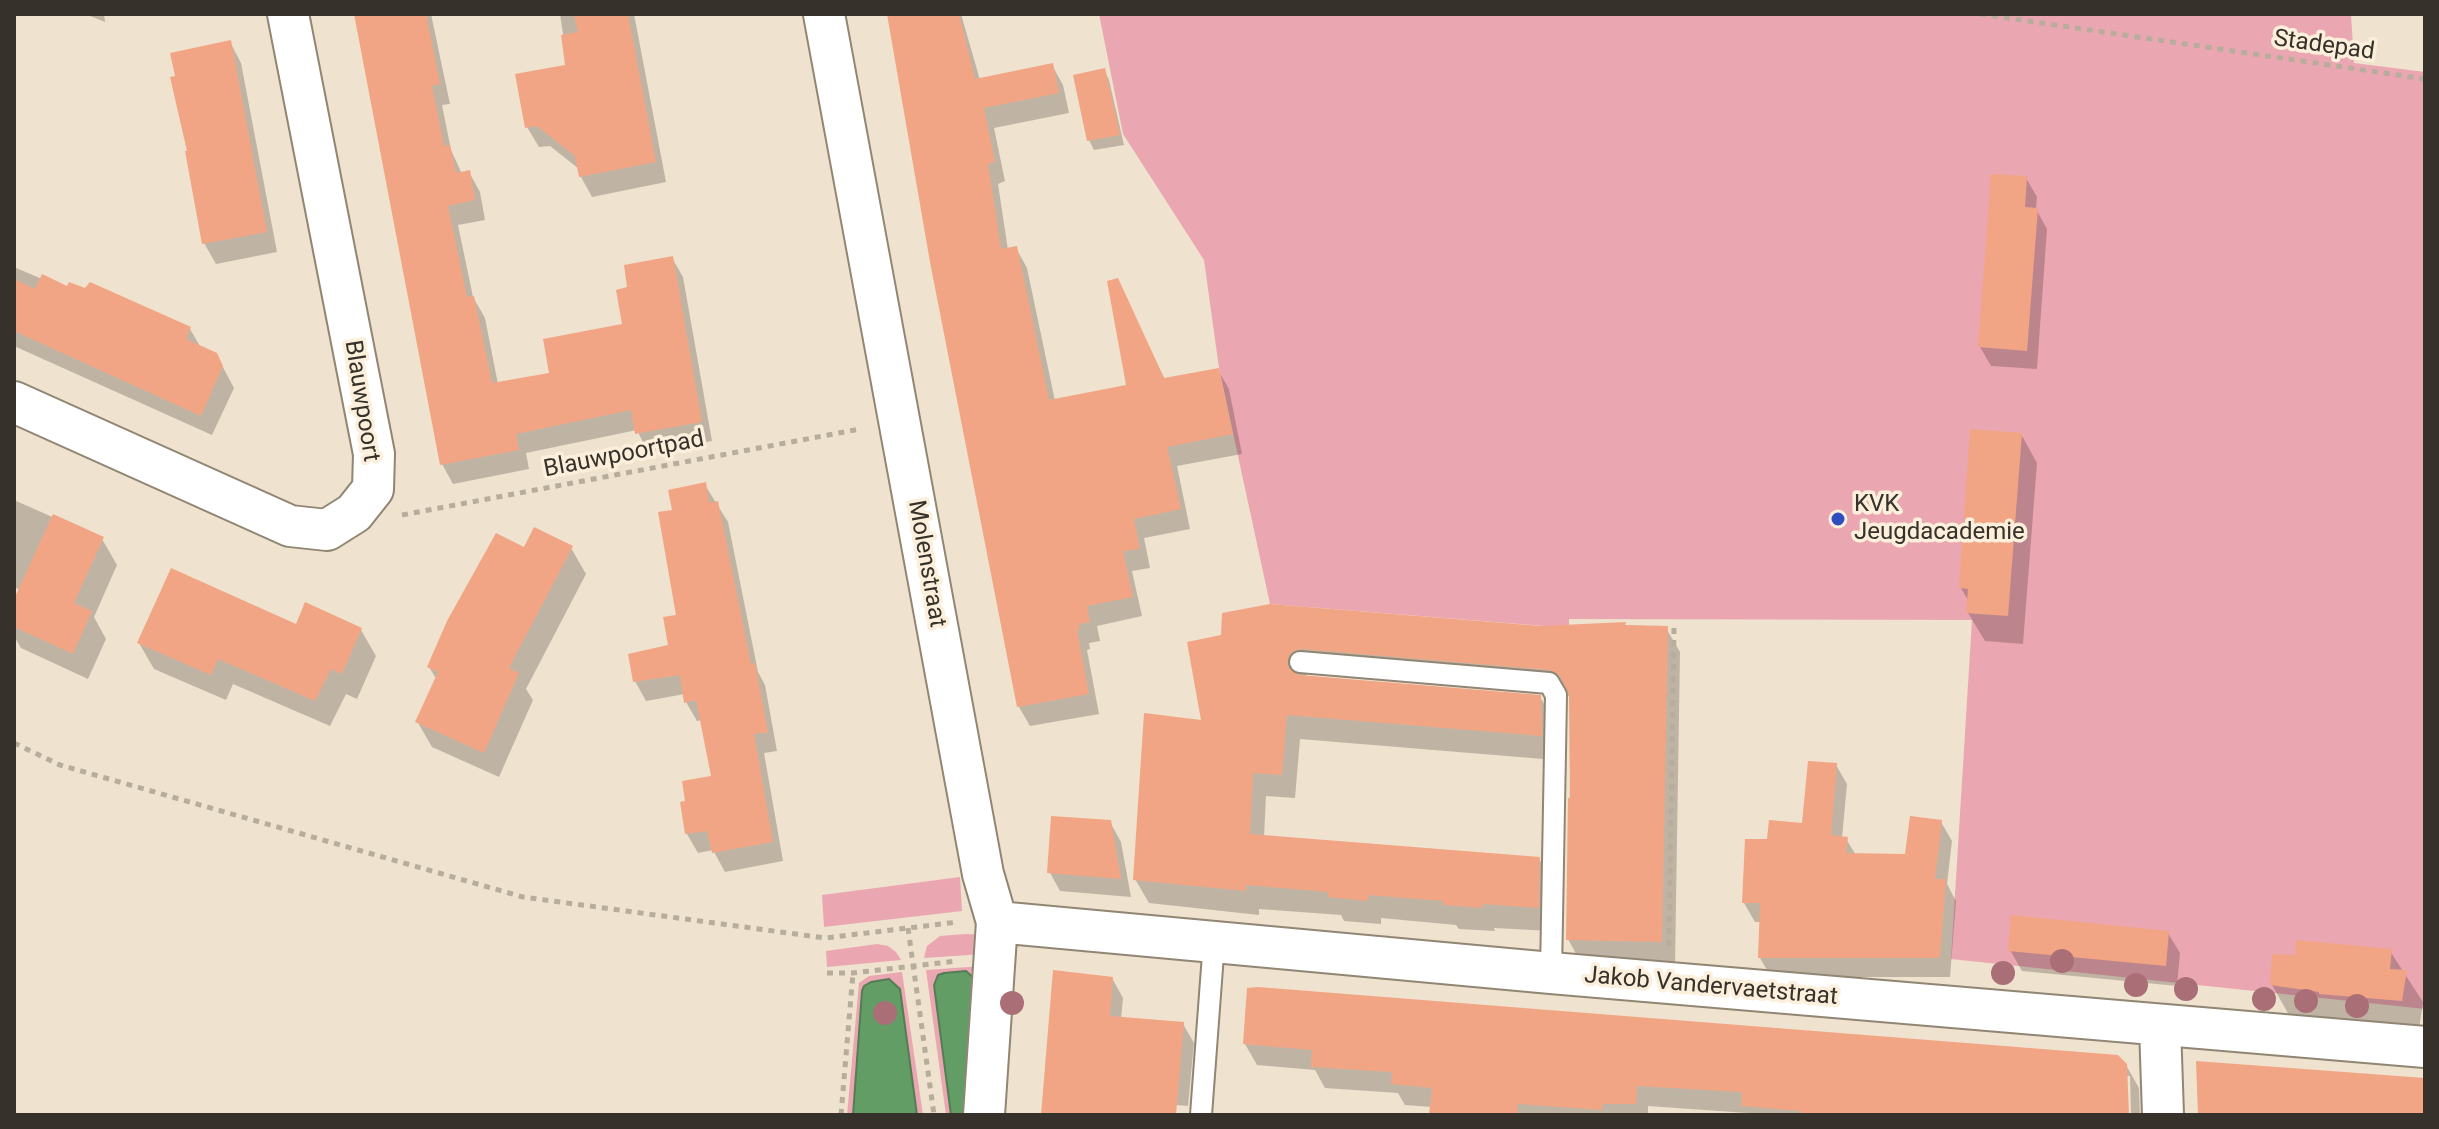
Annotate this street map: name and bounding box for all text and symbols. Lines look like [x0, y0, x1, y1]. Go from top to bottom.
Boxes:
street label: Stadepad [2272, 25, 2376, 67]
street label: Blauwpoort [337, 338, 385, 464]
street label: Blauwpoortpad [541, 425, 707, 485]
place label: KVK Jeugdacademie [1854, 491, 2025, 547]
street label: Molenstraat [901, 498, 951, 630]
marker: KVK Jeugdacademie [1829, 510, 1847, 528]
street label: Jakob Vandervaetstraat [1583, 962, 1839, 1012]

